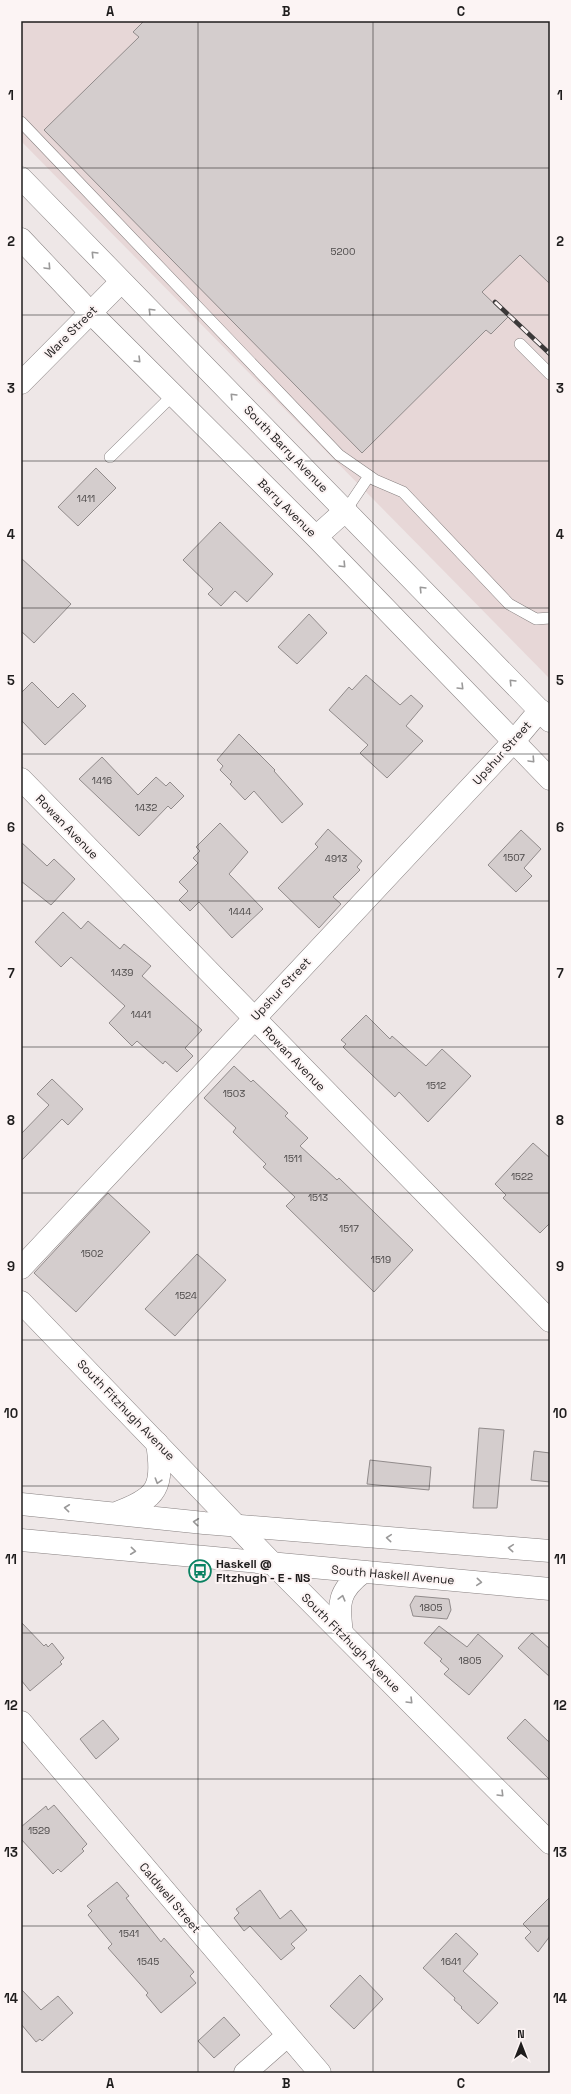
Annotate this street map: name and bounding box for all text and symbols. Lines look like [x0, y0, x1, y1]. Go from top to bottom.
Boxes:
text: A [106, 3, 115, 20]
text: B [282, 3, 291, 20]
text: C [457, 3, 465, 20]
text: 1 [8, 87, 14, 104]
text: 1 [557, 87, 563, 104]
text: 2 [7, 233, 15, 250]
text: 2 [556, 233, 564, 250]
house number: 5200 [331, 245, 355, 258]
one-way arrow [91, 251, 99, 259]
one-way arrow [43, 262, 51, 270]
street label: Ware Street [41, 302, 101, 362]
one-way arrow [148, 308, 156, 316]
one-way arrow [133, 355, 141, 363]
text: 3 [7, 380, 15, 397]
text: 3 [556, 380, 564, 397]
one-way arrow [231, 393, 238, 401]
street label: South Barry Avenue [240, 402, 332, 496]
street label: Barry Avenue [254, 475, 320, 541]
house number: 1411 [77, 492, 95, 505]
text: 4 [7, 526, 15, 543]
text: 4 [556, 526, 564, 543]
one-way arrow [338, 560, 346, 568]
one-way arrow [419, 586, 427, 594]
text: 5 [7, 672, 15, 689]
text: 5 [556, 672, 564, 689]
one-way arrow [510, 679, 517, 687]
one-way arrow [456, 682, 464, 690]
street label: Upshur Street [469, 718, 535, 788]
one-way arrow [527, 755, 535, 763]
house number: 1416 [92, 774, 112, 787]
street label: Rowan Avenue [32, 791, 102, 863]
house number: 1432 [135, 801, 157, 814]
text: 6 [7, 819, 15, 836]
text: 6 [556, 819, 564, 836]
house number: 1507 [503, 851, 525, 864]
house number: 4913 [325, 852, 347, 865]
house number: 1444 [229, 905, 251, 918]
street label: Upshur Street [248, 954, 314, 1024]
text: 7 [7, 965, 15, 982]
text: 7 [556, 965, 564, 982]
house number: 1439 [111, 966, 133, 979]
house number: 1441 [131, 1008, 151, 1021]
street label: Rowan Avenue [259, 1023, 329, 1095]
house number: 1512 [426, 1079, 446, 1092]
house number: 1503 [223, 1087, 245, 1100]
text: 8 [7, 1112, 15, 1129]
text: 8 [556, 1112, 564, 1129]
house number: 1511 [284, 1152, 302, 1165]
house number: 1522 [511, 1170, 533, 1183]
house number: 1513 [308, 1191, 328, 1204]
house number: 1517 [339, 1222, 359, 1235]
house number: 1502 [81, 1247, 103, 1260]
house number: 1519 [371, 1253, 391, 1266]
text: 9 [7, 1258, 15, 1275]
text: 9 [556, 1258, 564, 1275]
house number: 1524 [175, 1289, 197, 1302]
street label: South Fitzhugh Avenue [74, 1356, 178, 1464]
text: 10 [4, 1405, 18, 1422]
text: 10 [553, 1405, 567, 1422]
one-way arrow [154, 1478, 163, 1485]
one-way arrow [64, 1504, 70, 1513]
one-way arrow [193, 1518, 199, 1527]
one-way arrow [386, 1533, 392, 1542]
one-way arrow [508, 1543, 514, 1552]
one-way arrow [130, 1546, 136, 1555]
text: 11 [5, 1551, 17, 1568]
text: 11 [554, 1551, 566, 1568]
place label: Haskell @ Fitzhugh - E - NS [216, 1556, 310, 1586]
bus stop icon: Haskell @ Fitzhugh - E - NS [187, 1558, 213, 1584]
street label: South Haskell Avenue [331, 1562, 455, 1588]
one-way arrow [476, 1578, 482, 1587]
street label: South Fitzhugh Avenue [298, 1590, 404, 1696]
one-way arrow [337, 1595, 345, 1601]
house number: 1805 [420, 1601, 442, 1614]
house number: 1805 [459, 1654, 481, 1667]
one-way arrow [405, 1696, 412, 1704]
text: 12 [4, 1697, 18, 1714]
text: 12 [553, 1697, 567, 1714]
one-way arrow [496, 1789, 504, 1797]
house number: 1529 [28, 1824, 50, 1837]
text: 13 [4, 1844, 18, 1861]
text: 13 [553, 1844, 567, 1861]
street label: Caldwell Street [136, 1859, 204, 1937]
house number: 1541 [119, 1927, 139, 1940]
house number: 1545 [137, 1955, 159, 1968]
house number: 1641 [441, 1955, 461, 1968]
text: 14 [4, 1990, 18, 2007]
text: 14 [553, 1990, 567, 2007]
north arrow [501, 2024, 541, 2064]
text: N [517, 2027, 525, 2041]
text: A [106, 2075, 115, 2092]
text: B [282, 2075, 291, 2092]
text: C [457, 2075, 465, 2092]

